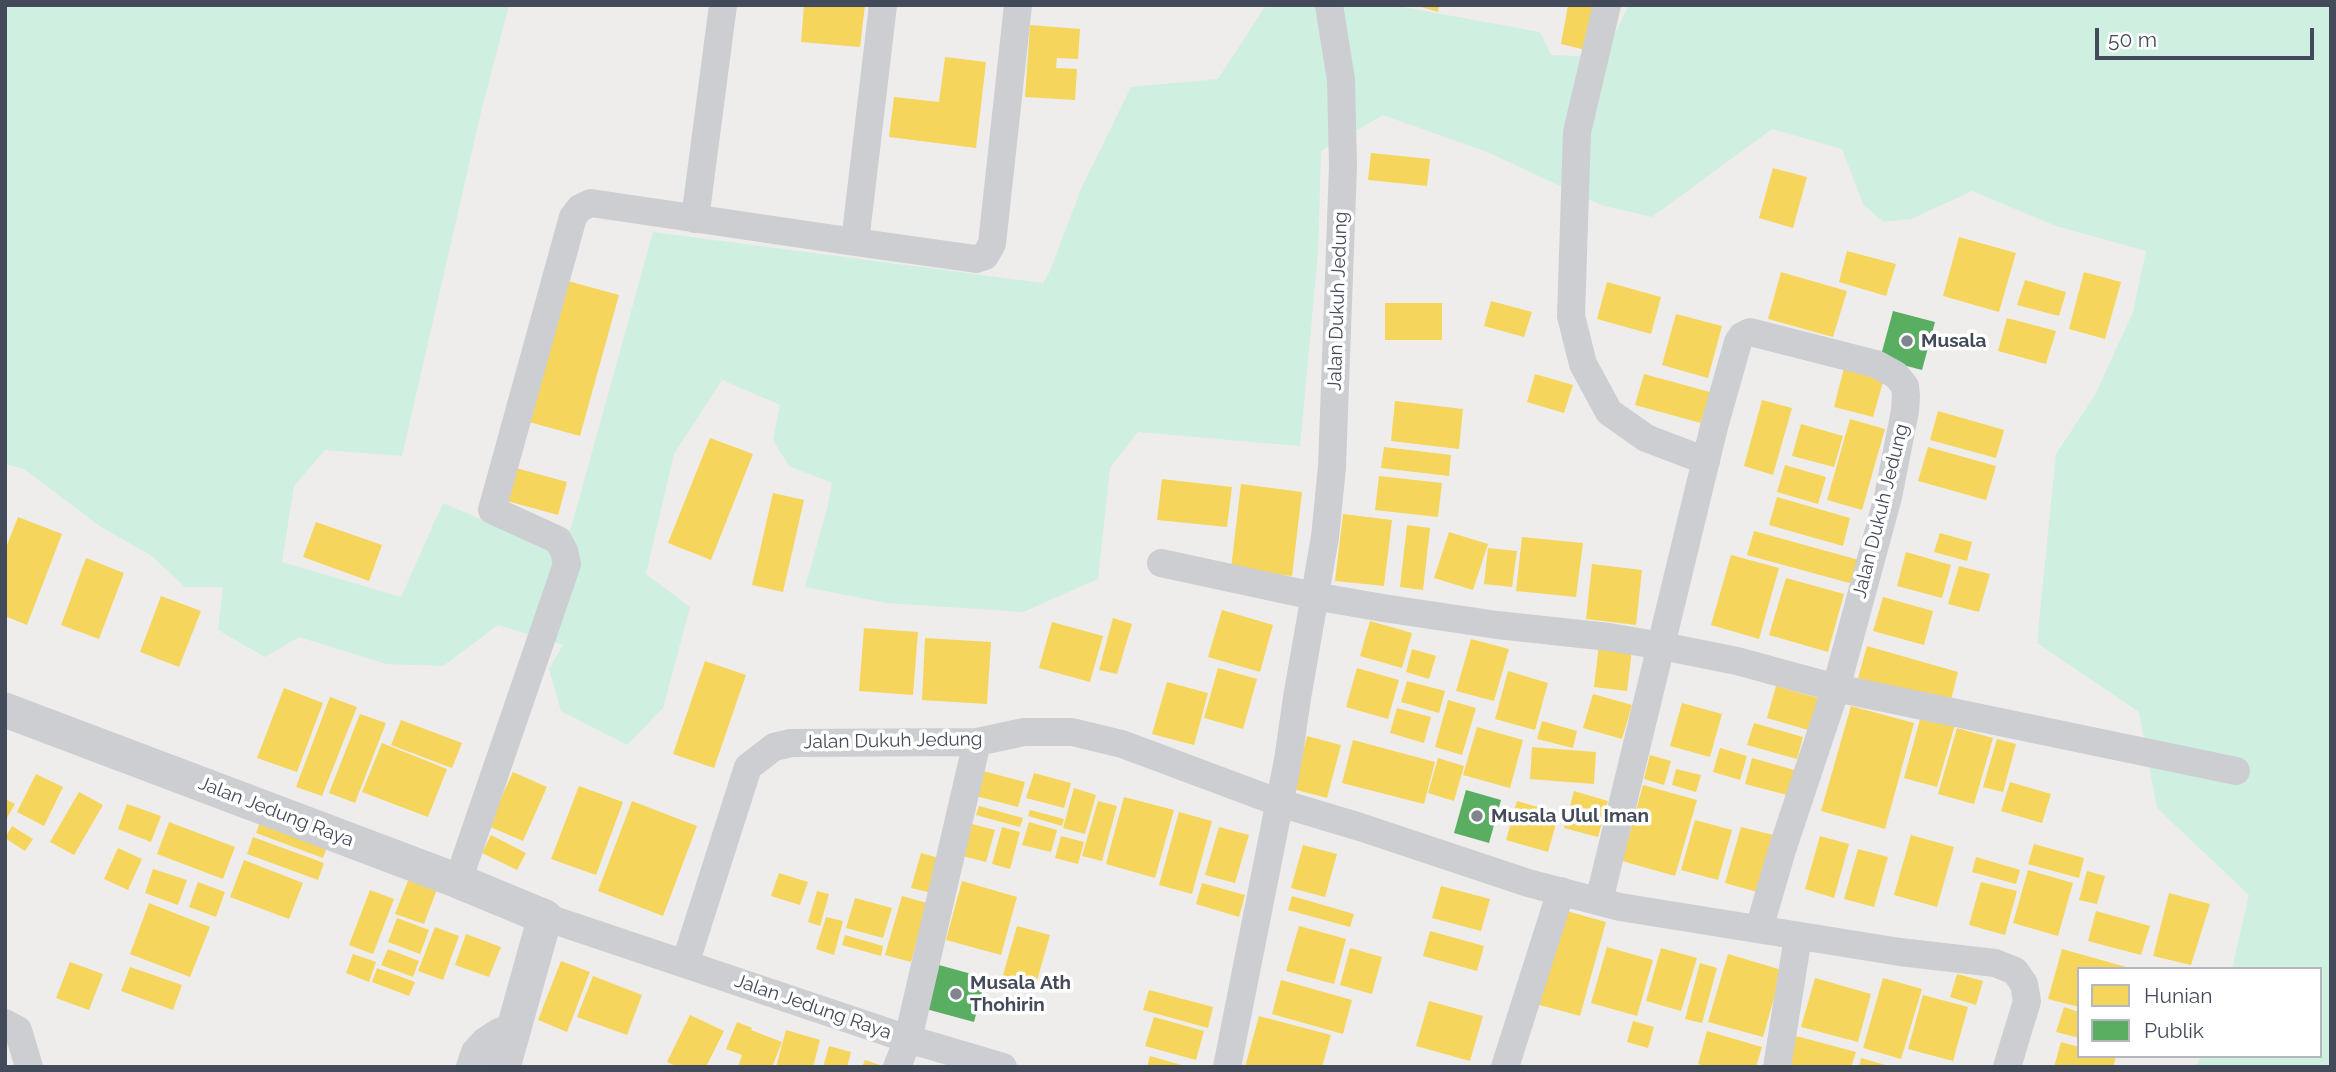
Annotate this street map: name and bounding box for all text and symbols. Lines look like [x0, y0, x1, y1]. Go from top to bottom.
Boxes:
scale bar [2098, 14, 2317, 58]
text: 50 m [2108, 27, 2157, 52]
street label: Jalan Dukuh Jedung [1323, 211, 1353, 391]
place label: Musala [1921, 330, 1986, 352]
marker: Musala [1899, 333, 1915, 349]
street label: Jalan Dukuh Jedung [1848, 421, 1914, 601]
street label: Jalan Dukuh Jedung [803, 728, 983, 754]
street label: Jalan Jedung Raya [195, 772, 357, 852]
place label: Musala Ulul Iman [1491, 805, 1649, 827]
marker: Musala Ulul Iman [1469, 808, 1485, 824]
legend [2077, 967, 2322, 1058]
street label: Jalan Jedung Raya [732, 969, 894, 1045]
place label: Musala Ath Thohirin [970, 972, 1071, 1016]
text: Hunian [2144, 983, 2212, 1008]
marker: Musala Ath Thohirin [948, 986, 964, 1002]
text: Publik [2144, 1018, 2204, 1043]

